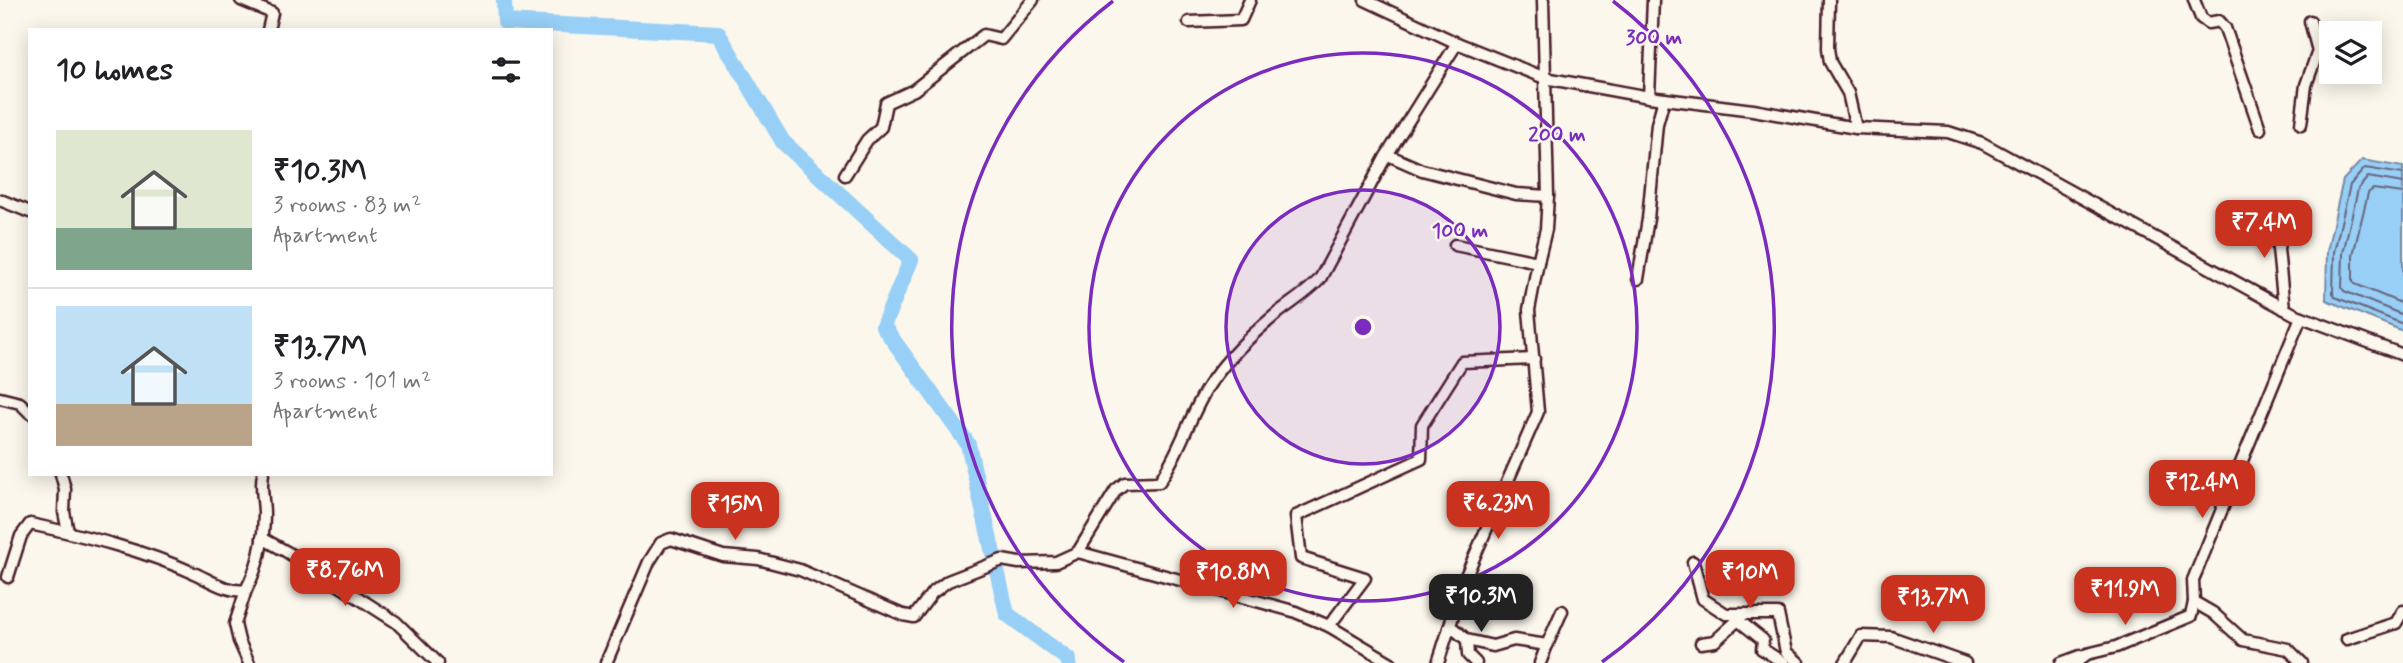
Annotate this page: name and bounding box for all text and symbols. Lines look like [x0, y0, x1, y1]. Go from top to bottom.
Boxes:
map controls [2319, 21, 2382, 84]
button: layers [2319, 21, 2382, 84]
text: 300 m [1626, 24, 1683, 52]
text: 10 homes [56, 51, 173, 90]
icon: filters [487, 51, 525, 89]
text: 200 m [1528, 121, 1586, 149]
text: ₹10.3M [273, 152, 367, 191]
icon: home [112, 158, 196, 242]
text: 3 rooms · 83 m² [273, 191, 421, 221]
pin: ₹7.4M [2215, 201, 2313, 260]
text: ₹7.4M [2231, 208, 2297, 238]
text: 100 m [1432, 217, 1488, 245]
text: Apartment [273, 221, 378, 251]
centre of rings [1351, 315, 1375, 339]
text: ₹13.7M [273, 328, 367, 367]
icon: home [112, 334, 196, 418]
text: 3 rooms · 101 m² [273, 367, 431, 397]
text: Apartment [273, 397, 378, 427]
pin: ₹12.4M [2145, 461, 2259, 520]
text: ₹12.4M [2165, 468, 2239, 498]
pin: ₹15M [694, 482, 776, 542]
pin: ₹6.23M [1441, 482, 1555, 541]
text: ₹6.23M [1463, 489, 1533, 519]
text: ₹15M [707, 490, 763, 520]
pin: ₹8.76M [288, 548, 402, 608]
pin: ₹10.8M [1176, 550, 1290, 610]
pin: ₹10M [1709, 550, 1791, 610]
text: ₹8.76M [306, 556, 384, 586]
text: ₹10.8M [1196, 558, 1270, 588]
text: ₹10M [1722, 558, 1778, 588]
pin: ₹11.9M [2068, 568, 2182, 627]
pin: ₹10.3M [1424, 574, 1538, 634]
text: ₹11.9M [2090, 575, 2160, 605]
pin: ₹13.7M [1876, 576, 1990, 635]
text: ₹10.3M [1445, 582, 1517, 612]
text: ₹13.7M [1897, 583, 1969, 613]

